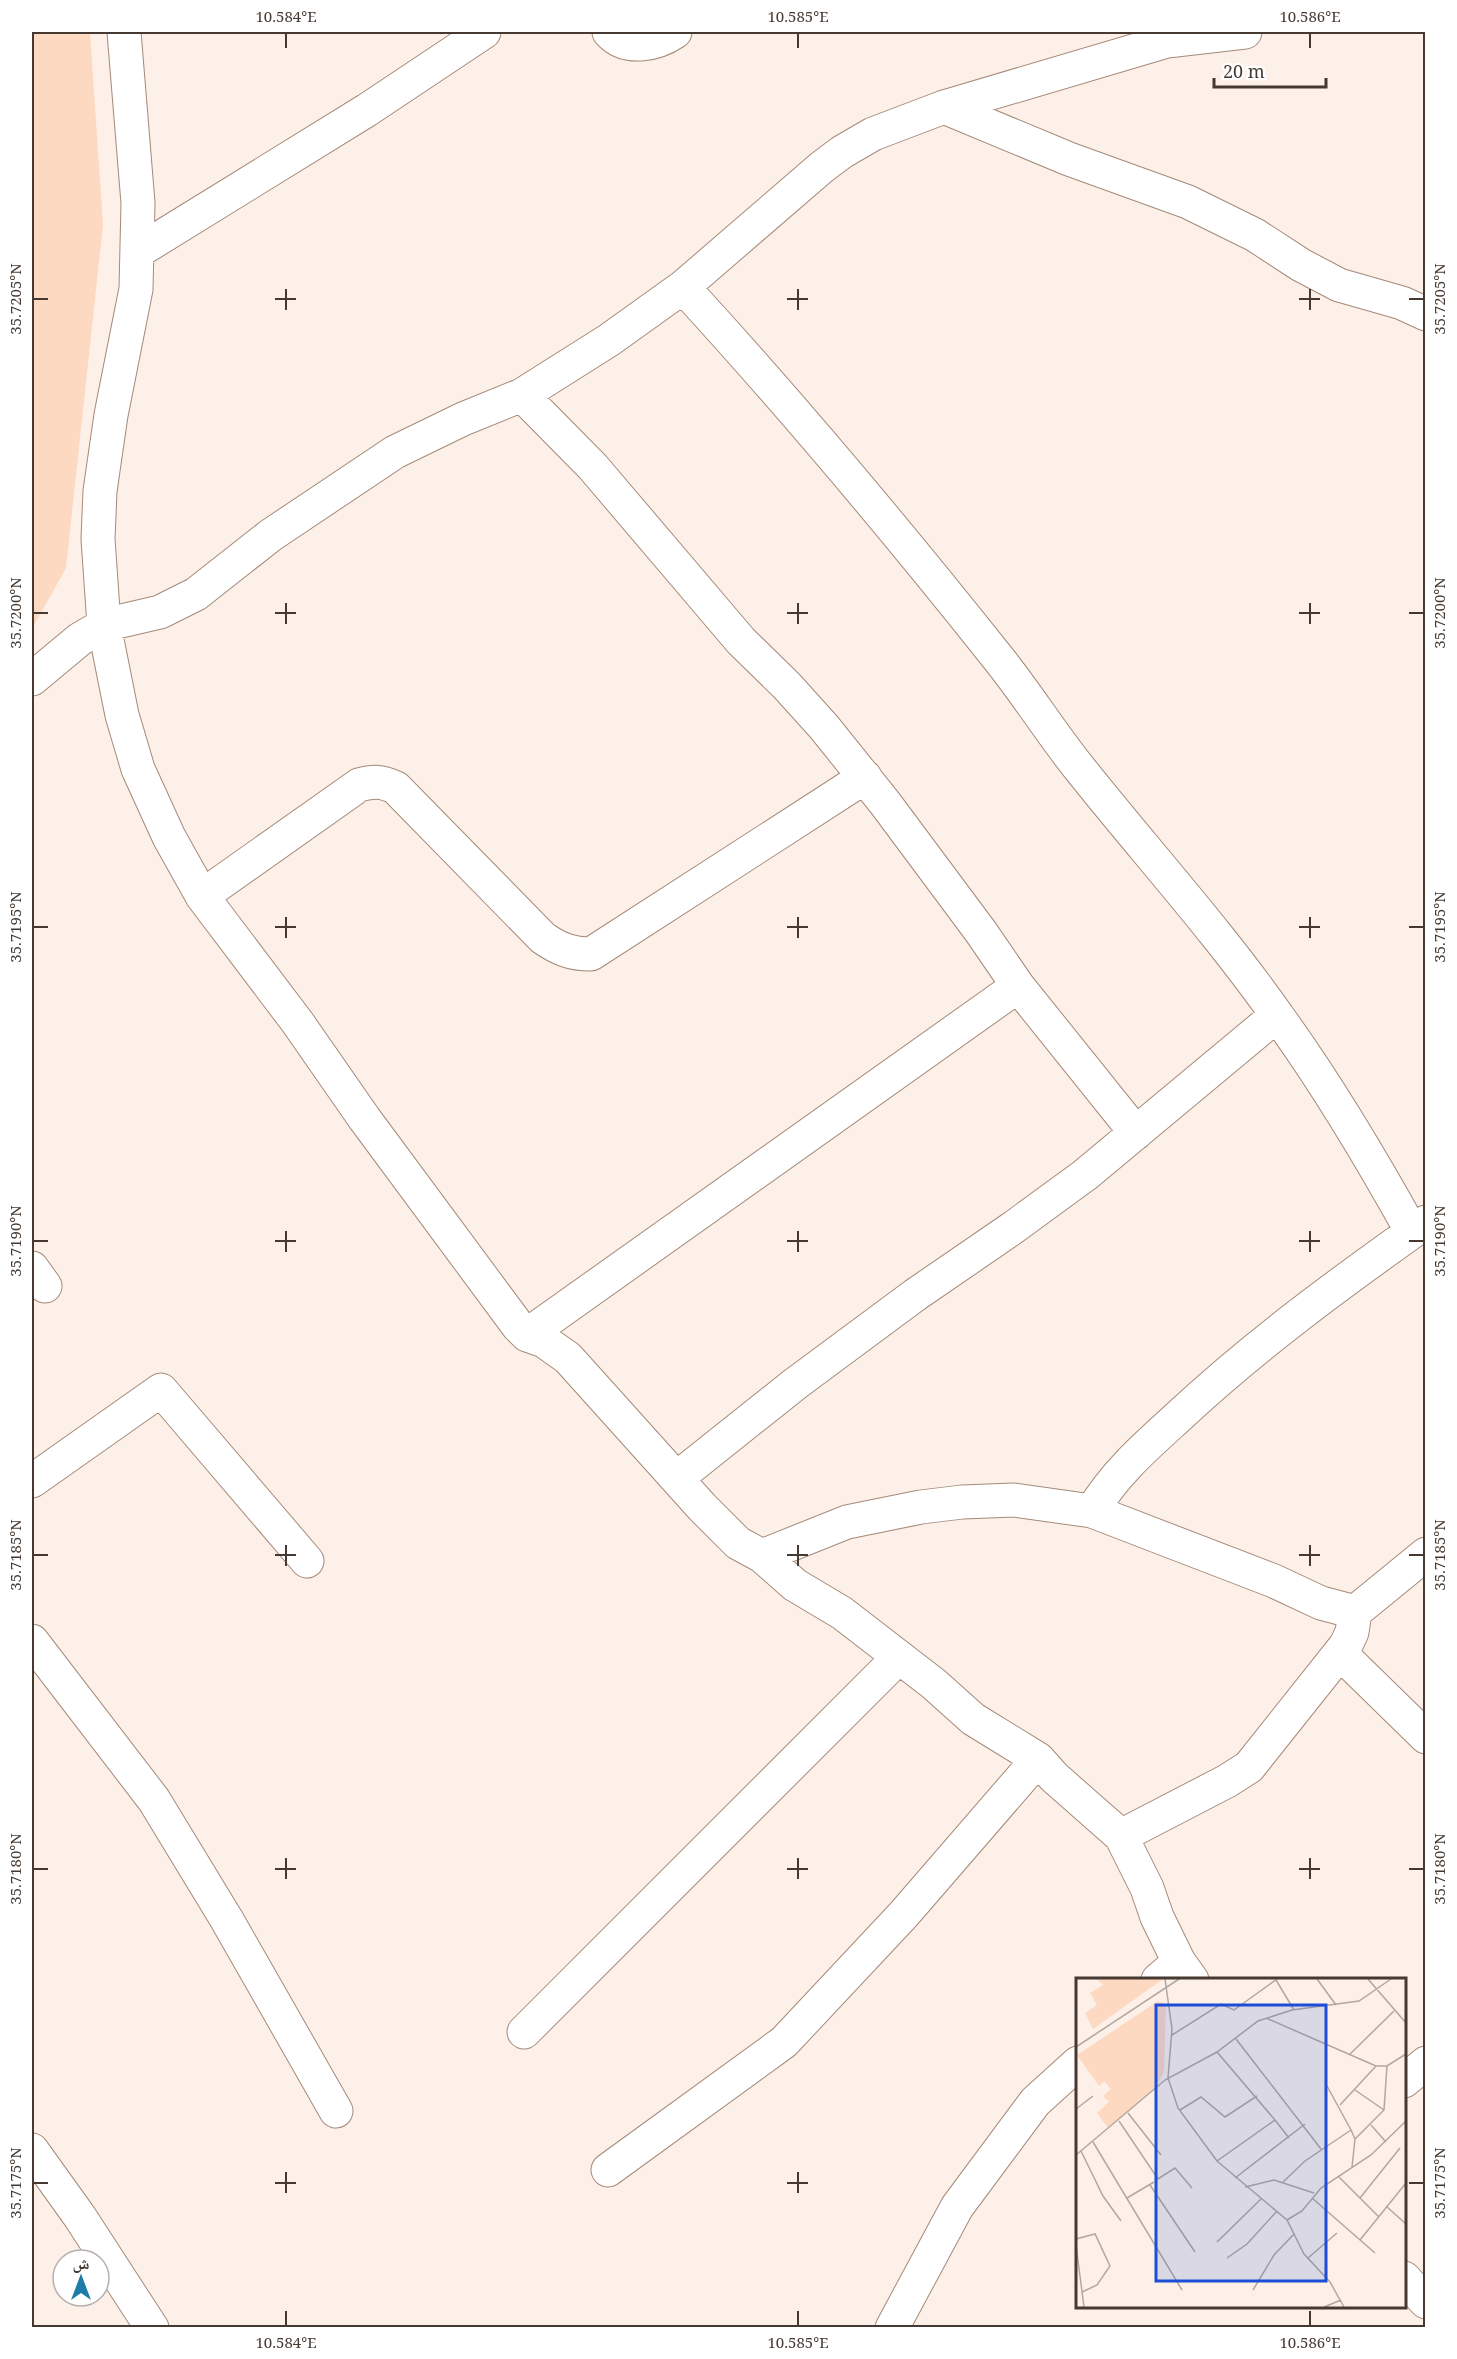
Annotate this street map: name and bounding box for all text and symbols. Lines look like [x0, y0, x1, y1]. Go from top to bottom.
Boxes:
text: 10.584°E [255, 6, 317, 26]
text: 10.585°E [767, 6, 829, 26]
text: 10.586°E [1279, 6, 1341, 26]
scale bar [1214, 51, 1326, 89]
text: 20 m [1223, 59, 1265, 83]
text: 35.7205°N [5, 263, 25, 335]
text: 35.7205°N [1429, 263, 1449, 335]
text: 35.7200°N [5, 577, 25, 649]
text: 35.7200°N [1429, 577, 1449, 649]
text: 35.7195°N [5, 891, 25, 963]
text: 35.7195°N [1429, 891, 1449, 963]
text: 35.7190°N [5, 1205, 25, 1277]
text: 35.7190°N [1429, 1205, 1449, 1277]
text: 35.7185°N [5, 1519, 25, 1591]
text: 35.7185°N [1429, 1519, 1449, 1591]
text: 35.7180°N [5, 1833, 25, 1905]
text: 35.7180°N [1429, 1833, 1449, 1905]
inset map [1076, 1978, 1406, 2308]
text: 35.7175°N [5, 2147, 25, 2219]
text: 35.7175°N [1429, 2147, 1449, 2219]
north arrow [51, 2248, 111, 2308]
text: ش [73, 2252, 90, 2274]
text: 10.584°E [255, 2332, 317, 2352]
text: 10.585°E [767, 2332, 829, 2352]
text: 10.586°E [1279, 2332, 1341, 2352]

